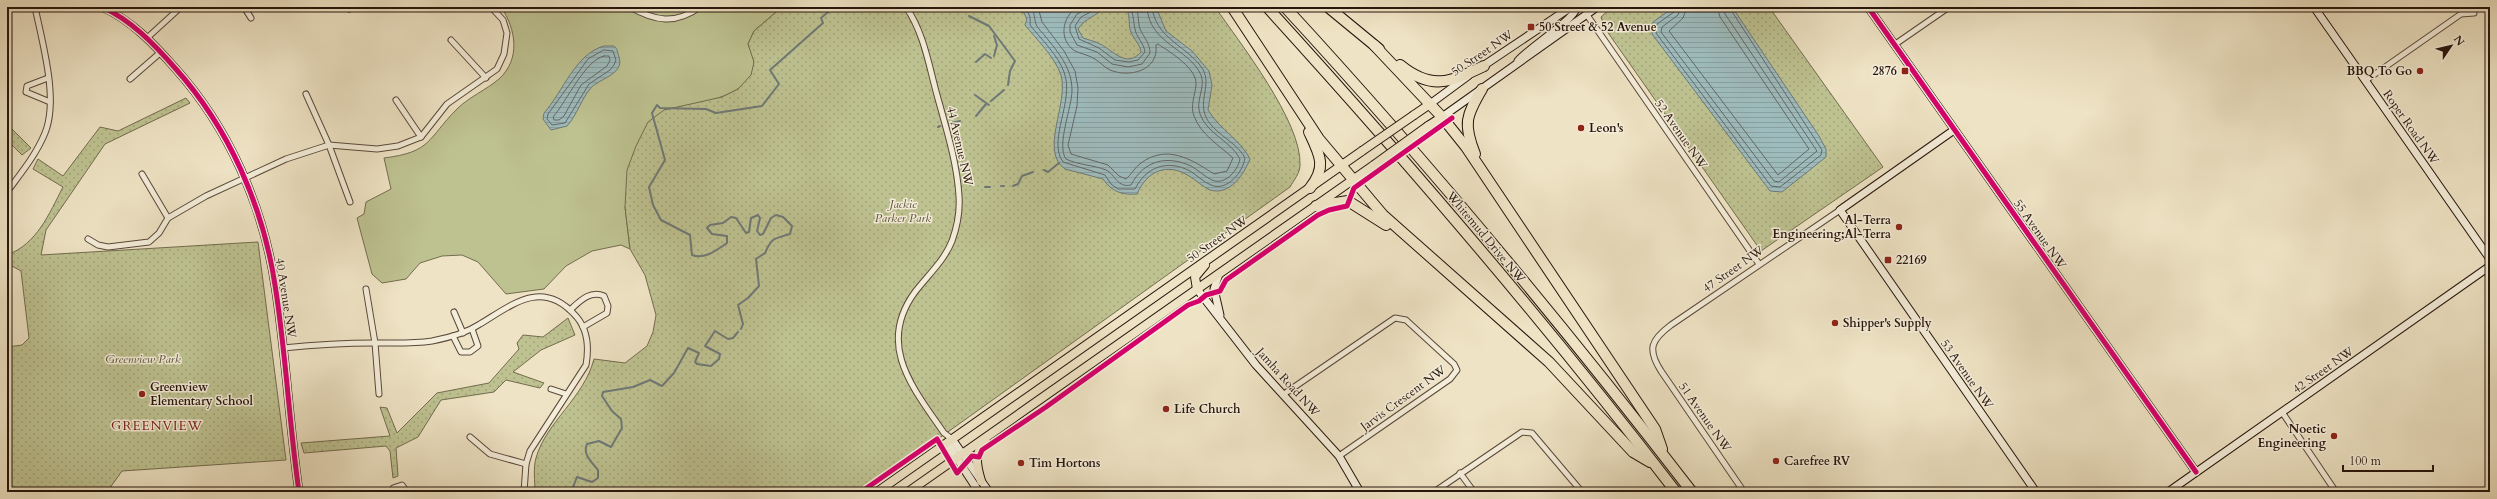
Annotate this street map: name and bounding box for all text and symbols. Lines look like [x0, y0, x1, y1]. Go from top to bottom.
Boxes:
place label: 50 Street & 52 Avenue [1539, 19, 1657, 35]
marker: 50 Street & 52 Avenue [1526, 22, 1536, 32]
street label: 50 Street NW [1448, 26, 1517, 80]
north arrow [2431, 26, 2471, 66]
text: N [2450, 32, 2468, 49]
place label: 2876 [1872, 63, 1897, 79]
place label: BBQ To Go [2346, 63, 2412, 79]
marker: 2876 [1900, 66, 1910, 76]
marker: BBQ To Go [2415, 66, 2425, 76]
street label: Roper Road NW [2379, 87, 2443, 168]
street label: 52 Avenue NW [1651, 96, 1711, 172]
street label: 44 Avenue NW [943, 105, 977, 188]
place label: Leon's [1589, 120, 1623, 136]
marker: Leon's [1576, 123, 1586, 133]
street label: Whitemud Drive NW [1442, 187, 1529, 287]
park label: Jackie Parker Park [875, 196, 931, 226]
street label: 55 Avenue NW [2010, 196, 2070, 272]
street label: 50 Street NW [1183, 212, 1251, 266]
place label: Al-Terra Engineering;Al-Terra [1772, 212, 1891, 242]
marker: Al-Terra Engineering;Al-Terra [1894, 222, 1904, 232]
street label: 47 Street NW [1699, 242, 1767, 296]
place label: 22169 [1896, 252, 1927, 268]
marker: 22169 [1883, 255, 1893, 265]
street label: 40 Avenue NW [272, 257, 300, 340]
place label: Shipper's Supply [1843, 315, 1932, 331]
marker: Shipper's Supply [1830, 318, 1840, 328]
street label: 53 Avenue NW [1937, 336, 1997, 412]
street label: Jamha Road NW [1251, 343, 1324, 420]
street label: 42 Street NW [2289, 343, 2357, 397]
park label: Greenview Park [105, 351, 181, 367]
street label: Jarvis Crescent NW [1356, 361, 1449, 436]
place label: Greenview Elementary School [150, 379, 253, 409]
street label: 51 Avenue NW [1675, 379, 1735, 455]
marker: Greenview Elementary School [137, 389, 147, 399]
place label: Life Church [1174, 401, 1241, 417]
marker: Life Church [1161, 404, 1171, 414]
district label: GREENVIEW [111, 417, 203, 435]
place label: Noetic Engineering [2257, 421, 2327, 451]
marker: Noetic Engineering [2329, 431, 2339, 441]
scale bar [2343, 447, 2433, 473]
place label: Carefree RV [1784, 453, 1851, 469]
text: 100 m [2349, 453, 2382, 469]
place label: Tim Hortons [1029, 455, 1101, 471]
marker: Carefree RV [1771, 456, 1781, 466]
marker: Tim Hortons [1016, 458, 1026, 468]

